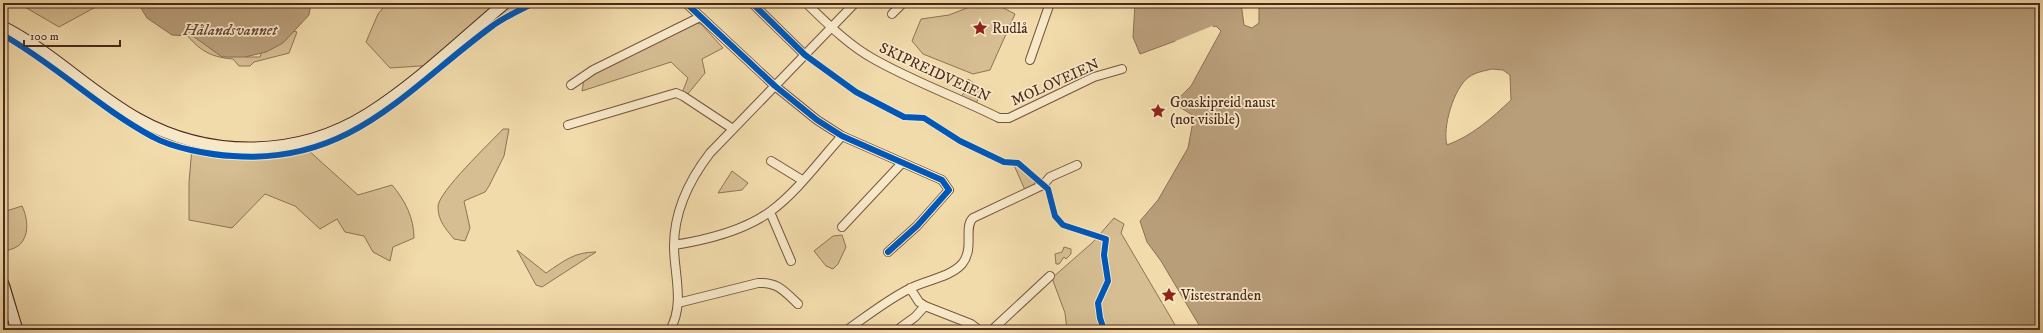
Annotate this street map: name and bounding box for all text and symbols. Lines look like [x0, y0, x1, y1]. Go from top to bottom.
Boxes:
place icon: Rudlå [971, 19, 989, 37]
place label: Rudlå [992, 19, 1028, 38]
water label: Hålandsvannet [182, 20, 278, 40]
scale bar [24, 22, 120, 48]
text: 100 m [30, 29, 59, 44]
street label: SKIPREIDVEIEN [876, 38, 993, 106]
street label: MOLOVEIEN [1008, 55, 1102, 110]
place label: Goaskipreid naust (not visible) [1170, 93, 1276, 129]
place icon: Goaskipreid naust (not visible) [1149, 102, 1167, 120]
place icon: Vistestranden [1160, 286, 1178, 304]
place label: Vistestranden [1180, 286, 1262, 305]

